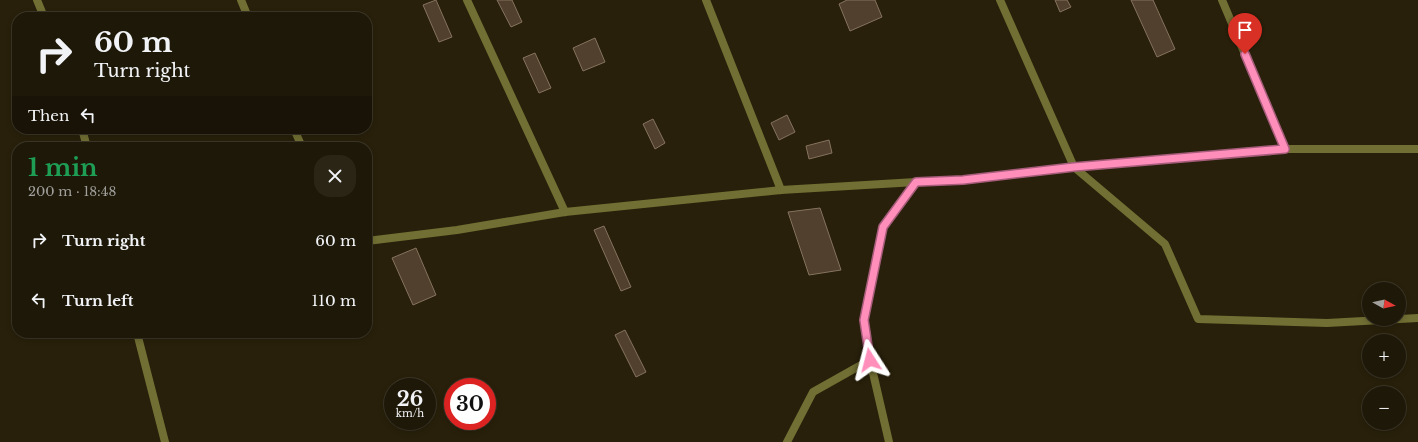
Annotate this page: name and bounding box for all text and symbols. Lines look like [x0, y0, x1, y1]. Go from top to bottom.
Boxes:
pin [1228, 13, 1262, 54]
icon: arrive [1234, 19, 1256, 41]
text: 60 m [94, 25, 172, 60]
icon: right [28, 28, 80, 80]
text: Turn right [94, 60, 190, 82]
icon: left [77, 104, 99, 126]
text: Then [28, 106, 69, 125]
text: 1 min [28, 153, 98, 182]
button: close [314, 155, 356, 197]
text: 200 m · 18:48 [28, 183, 116, 200]
icon: right [28, 229, 50, 251]
text: Turn right [62, 231, 145, 250]
text: 60 m [315, 231, 356, 250]
north arrow [1362, 282, 1406, 326]
map controls [1362, 282, 1406, 430]
icon: left [28, 289, 50, 311]
text: Turn left [62, 291, 133, 310]
text: 110 m [312, 291, 356, 310]
button: + [1362, 334, 1406, 378]
position arrow [849, 339, 891, 381]
speed limit sign: 30 [444, 378, 496, 430]
button: − [1362, 386, 1406, 430]
text: 26 [397, 387, 423, 411]
text: km/h [396, 407, 424, 420]

